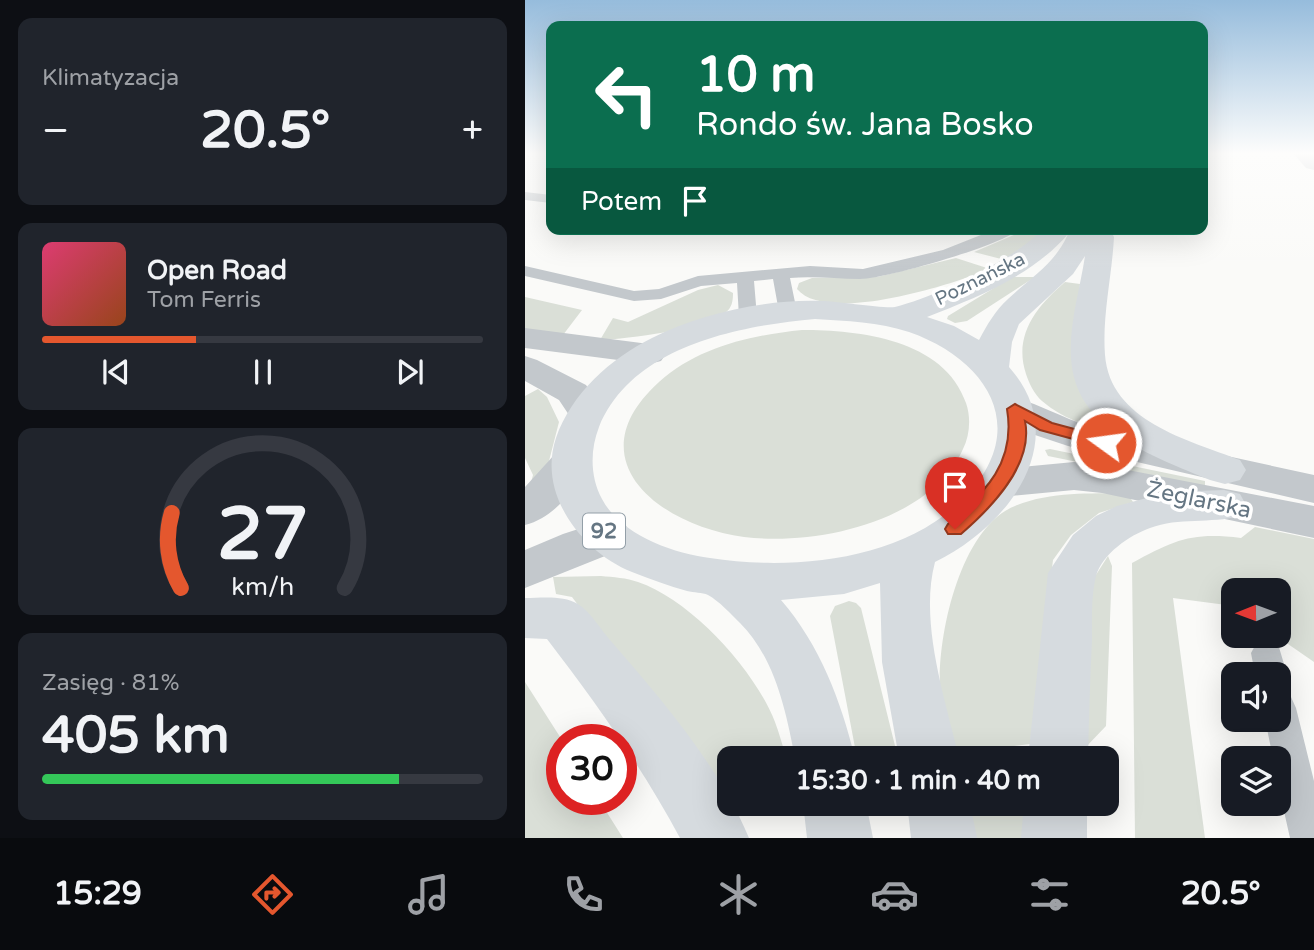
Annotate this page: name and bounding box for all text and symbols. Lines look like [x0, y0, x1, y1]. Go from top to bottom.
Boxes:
text: 10 m [696, 46, 815, 105]
icon: left [581, 49, 672, 140]
text: Klimatyzacja [42, 64, 179, 92]
text: 20.5° [200, 99, 330, 162]
text: Rondo św. Jana Bosko [696, 106, 1034, 144]
text: − [42, 108, 69, 154]
text: + [462, 108, 483, 154]
icon: arrive [676, 182, 714, 220]
text: Potem [581, 186, 662, 217]
street label: Poznańska [931, 248, 1029, 310]
text: Open Road [147, 255, 287, 286]
text: Tom Ferris [147, 286, 261, 314]
icon: previous [97, 353, 135, 391]
icon: pause [244, 353, 282, 391]
icon: next [391, 353, 429, 391]
position arrow [1069, 406, 1143, 480]
pin [925, 457, 985, 529]
icon: arrive [936, 468, 974, 506]
street label: Żeglarska [1144, 475, 1254, 525]
text: 27 [217, 491, 308, 579]
road number: 92 [583, 514, 625, 548]
text: km/h [231, 571, 294, 601]
north arrow [1221, 578, 1291, 648]
map controls [1221, 578, 1291, 816]
button: sound [1221, 662, 1291, 732]
text: Zasięg · 81% [42, 669, 179, 697]
text: 405 km [42, 704, 230, 767]
speed limit sign: 30 [546, 724, 637, 815]
button: layers [1221, 746, 1291, 816]
text: 15:30 · 1 min · 40 m [795, 765, 1041, 796]
icon: directions [248, 870, 297, 919]
icon: music [404, 870, 453, 919]
icon: phone [559, 870, 608, 919]
icon: climate [714, 870, 763, 919]
icon: car [870, 870, 919, 919]
icon: filters [1025, 870, 1074, 919]
text: 15:29 [53, 875, 142, 913]
text: 20.5° [1181, 875, 1261, 913]

